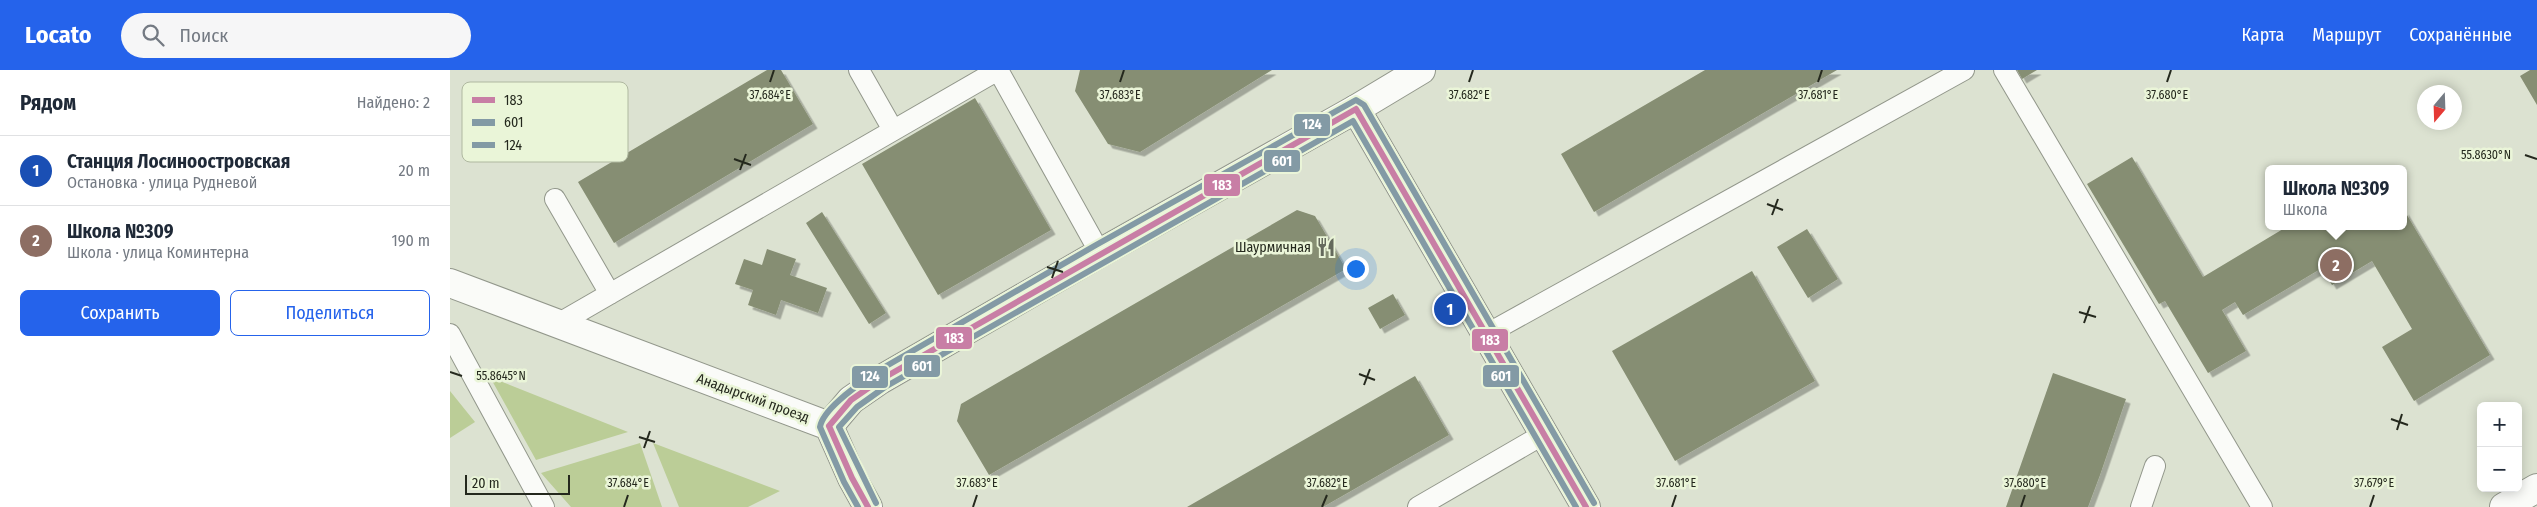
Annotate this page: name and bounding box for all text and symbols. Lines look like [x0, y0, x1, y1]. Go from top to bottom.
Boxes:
search box [121, 13, 471, 58]
text: Locato [25, 21, 91, 49]
icon: search [139, 21, 167, 49]
text: Поиск [179, 24, 228, 47]
text: Карта [2241, 24, 2284, 46]
text: Маршрут [2312, 24, 2381, 46]
text: Сохранённые [2409, 24, 2512, 46]
legend [462, 82, 628, 162]
north arrow [2417, 85, 2462, 130]
text: 37.684°E [749, 88, 791, 102]
text: 37.683°E [1099, 88, 1141, 102]
text: 37.682°E [1448, 88, 1490, 102]
text: 37.681°E [1798, 88, 1838, 102]
text: 37.680°E [2146, 88, 2188, 102]
text: Рядом [20, 90, 76, 116]
text: 183 [504, 92, 523, 109]
text: Найдено: 2 [357, 93, 430, 112]
line badge: 124 [1293, 113, 1331, 137]
text: 601 [504, 114, 523, 131]
text: 124 [1302, 116, 1322, 133]
text: 124 [504, 137, 522, 154]
text: 55.8630°N [2461, 148, 2511, 162]
line badge: 601 [1263, 149, 1301, 173]
text: Станция Лосиноостровская [67, 150, 290, 173]
text: 601 [1272, 153, 1292, 170]
text: 1 [33, 161, 39, 180]
text: 20 m [399, 161, 430, 180]
popup [2265, 165, 2407, 230]
text: Остановка · улица Рудневой [67, 173, 257, 192]
line badge: 183 [1203, 173, 1241, 197]
text: 183 [1212, 177, 1232, 194]
text: Школа №309 [2283, 177, 2389, 200]
text: Школа [2283, 200, 2328, 219]
text: Школа №309 [67, 220, 174, 243]
text: 2 [32, 231, 40, 250]
text: 190 m [392, 231, 430, 250]
restaurant icon: Шаурмичная [1315, 236, 1337, 258]
place label: Шаурмичная [1235, 239, 1311, 256]
text: Школа · улица Коминтерна [67, 243, 249, 262]
pin: 2 [2320, 246, 2352, 284]
your location [1343, 256, 1369, 282]
button: Сохранить [20, 290, 220, 336]
button: Поделиться [230, 290, 430, 336]
pin: 1 [1434, 290, 1466, 328]
line badge: 183 [935, 326, 973, 350]
line badge: 183 [1471, 328, 1509, 352]
text: 183 [944, 330, 964, 347]
text: 183 [1480, 332, 1500, 349]
line badge: 601 [903, 354, 941, 378]
text: 601 [912, 358, 932, 375]
line badge: 601 [1482, 364, 1520, 388]
line badge: 124 [851, 365, 889, 389]
text: 124 [860, 368, 880, 385]
text: 601 [1491, 368, 1511, 385]
text: 55.8645°N [476, 369, 526, 383]
street label: Анадырский проезд [694, 370, 812, 426]
map controls [2477, 402, 2522, 492]
button: + [2477, 402, 2522, 447]
button: − [2477, 447, 2522, 492]
scale bar [465, 472, 570, 495]
text: 20 m [472, 475, 500, 492]
text: 37.684°E [607, 476, 649, 490]
text: 37.683°E [956, 476, 998, 490]
text: 37.682°E [1306, 476, 1348, 490]
text: 37.681°E [1656, 476, 1696, 490]
text: 37.680°E [2004, 476, 2046, 490]
text: 37.679°E [2354, 476, 2394, 490]

